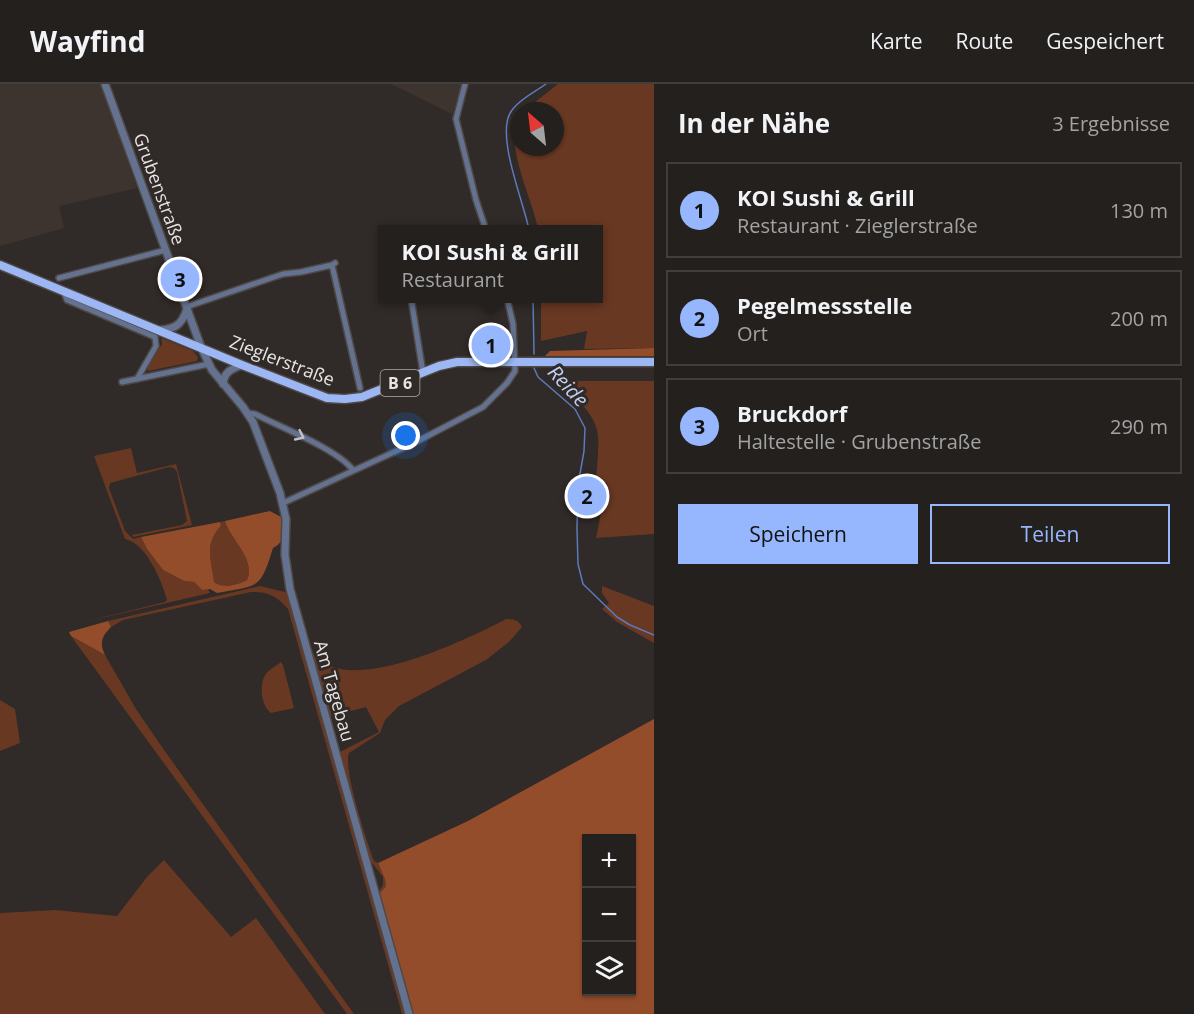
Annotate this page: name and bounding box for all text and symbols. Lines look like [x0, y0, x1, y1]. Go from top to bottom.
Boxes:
text: Wayfind [30, 22, 145, 60]
text: Karte [870, 27, 922, 55]
text: Route [955, 27, 1013, 55]
text: Gespeichert [1046, 27, 1164, 55]
north arrow [510, 102, 564, 156]
text: In der Nähe [678, 105, 830, 141]
text: 3 Ergebnisse [1052, 110, 1170, 137]
street label: Grubenstraße [129, 129, 191, 248]
text: KOI Sushi & Grill [737, 182, 915, 212]
text: 1 [694, 197, 705, 224]
text: 130 m [1110, 197, 1168, 224]
text: Restaurant · Zieglerstraße [737, 212, 978, 239]
popup [378, 225, 603, 303]
text: KOI Sushi & Grill [402, 236, 579, 266]
pin: 3 [160, 256, 200, 302]
text: Restaurant [402, 266, 504, 293]
text: Pegelmessstelle [737, 290, 912, 320]
text: 2 [694, 305, 705, 332]
text: 200 m [1110, 305, 1168, 332]
text: Ort [737, 320, 768, 347]
pin: 1 [472, 322, 510, 368]
street label: Zieglerstraße [227, 329, 338, 391]
water label: Reide [542, 359, 595, 412]
road number: B 6 [380, 370, 420, 396]
text: Bruckdorf [737, 398, 847, 428]
text: 3 [694, 413, 705, 440]
text: 290 m [1110, 413, 1168, 440]
your location [391, 421, 420, 450]
text: Haltestelle · Grubenstraße [737, 428, 981, 455]
one-way arrow [293, 429, 304, 441]
pin: 2 [568, 474, 606, 518]
button: Speichern [678, 504, 918, 564]
button: Teilen [930, 504, 1170, 564]
street label: Am Tagebau [309, 637, 361, 744]
map controls [582, 834, 636, 996]
button: + [582, 834, 636, 888]
button: − [582, 888, 636, 942]
button: layers [582, 942, 636, 996]

